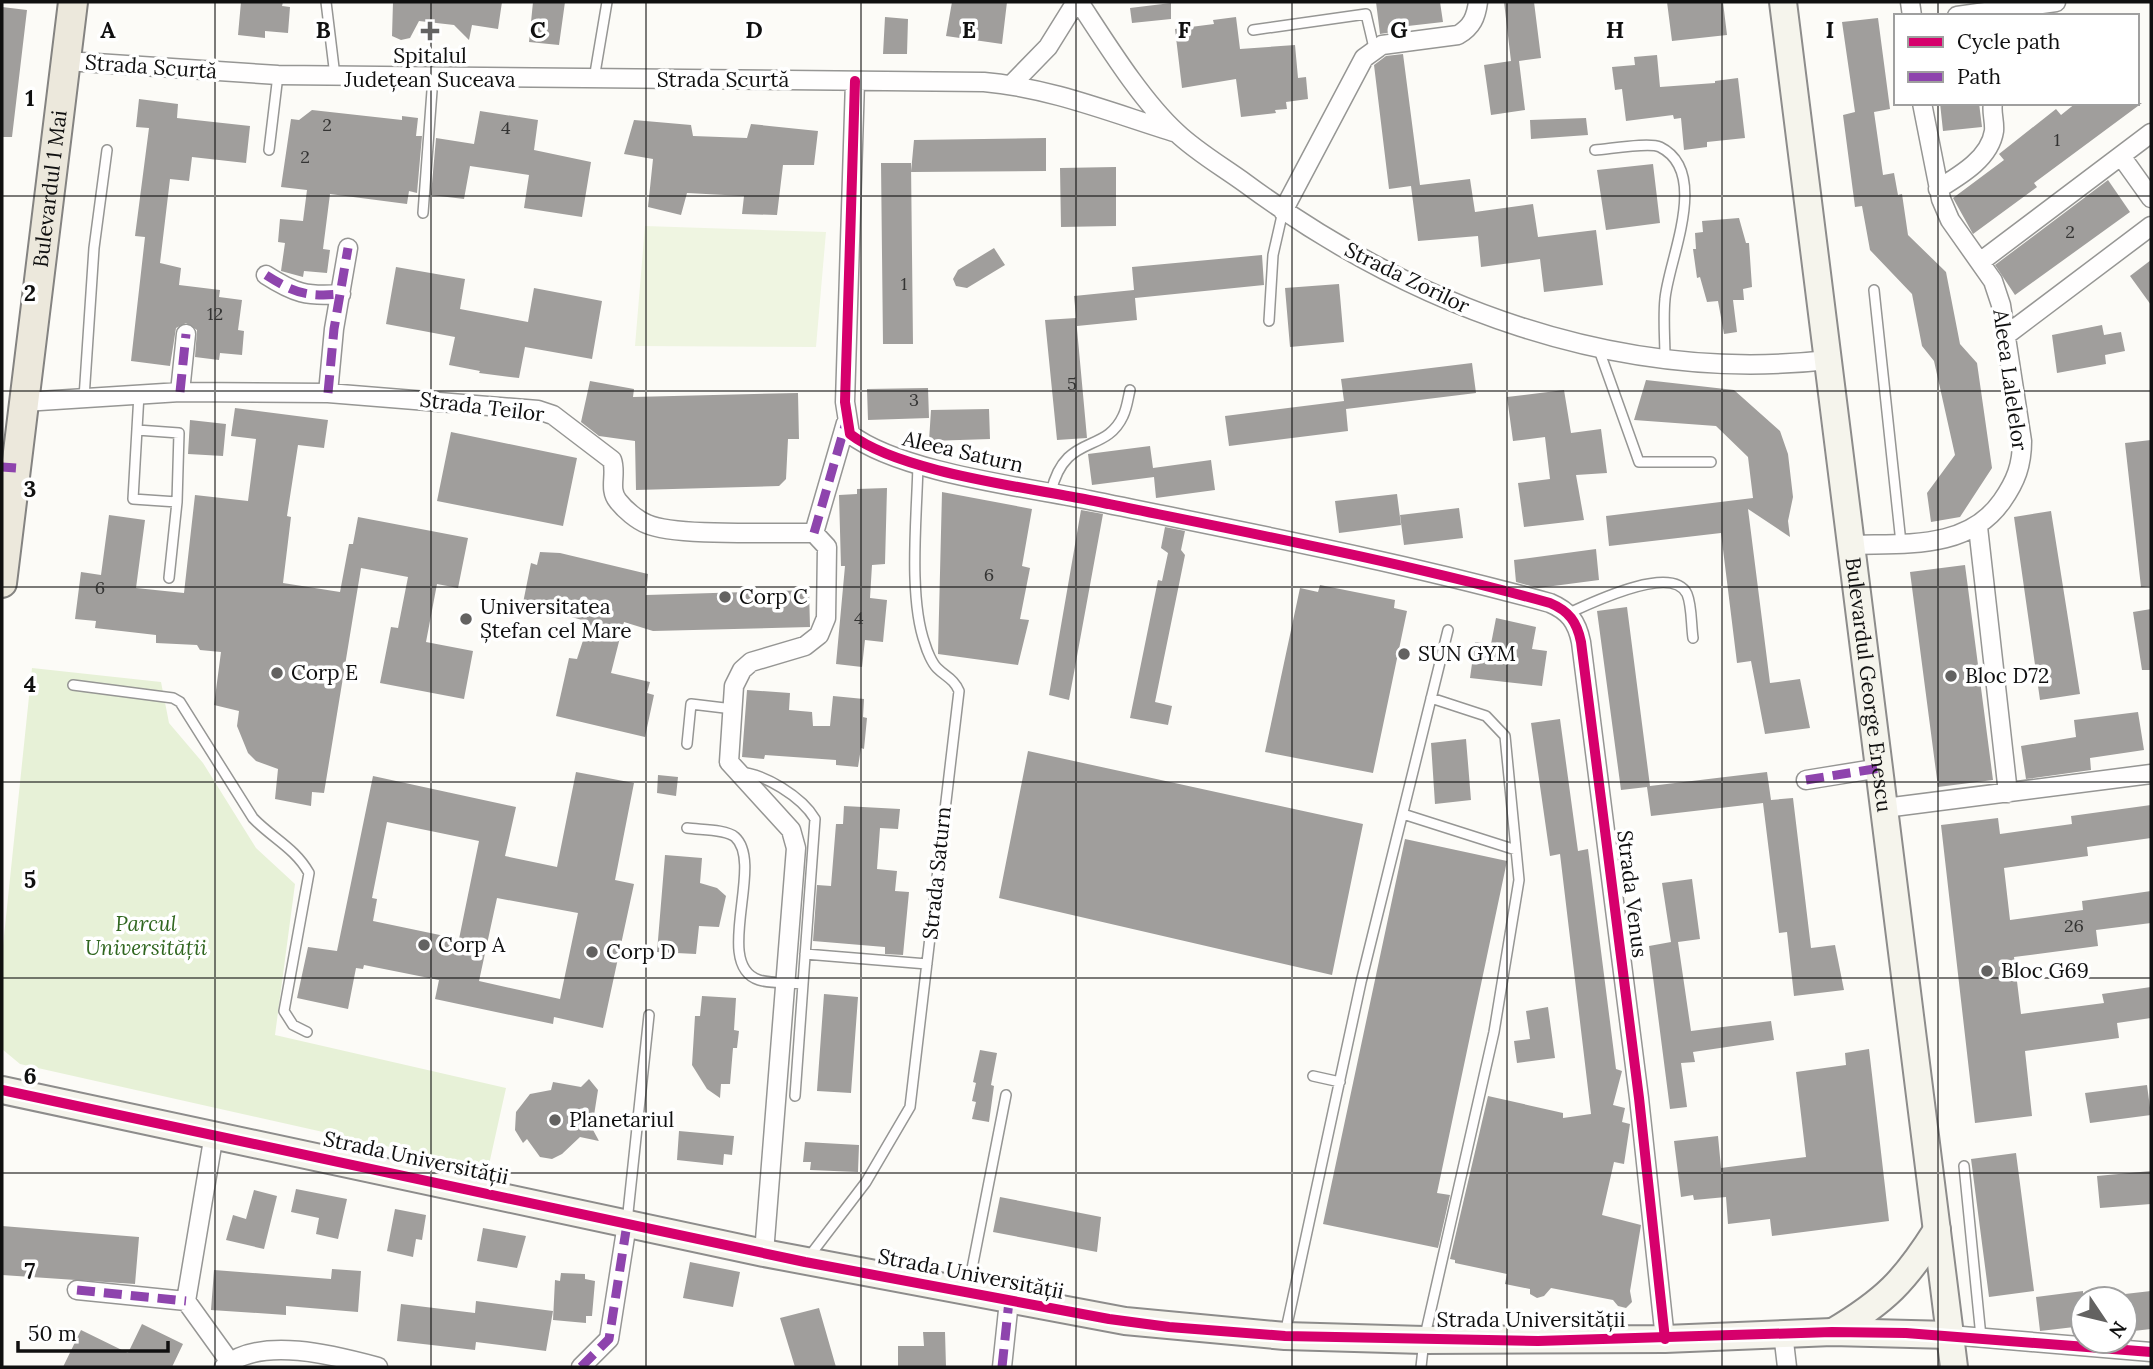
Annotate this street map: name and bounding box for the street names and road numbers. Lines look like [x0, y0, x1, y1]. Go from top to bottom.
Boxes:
street label: Strada Scurtă [84, 48, 218, 85]
street label: Strada Scurtă [657, 66, 789, 93]
street label: Bulevardul 1 Mai [27, 109, 73, 269]
street label: Strada Zorilor [1340, 236, 1474, 319]
street label: Aleea Lalelelor [1987, 306, 2034, 452]
street label: Strada Teilor [418, 385, 546, 428]
street label: Aleea Saturn [899, 424, 1026, 479]
street label: Bulevardul George Enescu [1840, 556, 1898, 814]
street label: Strada Saturn [916, 805, 957, 941]
street label: Strada Venus [1611, 829, 1654, 959]
street label: Strada Universității [321, 1125, 511, 1190]
street label: Strada Universității [876, 1242, 1066, 1305]
street label: Strada Universității [1437, 1306, 1625, 1333]

